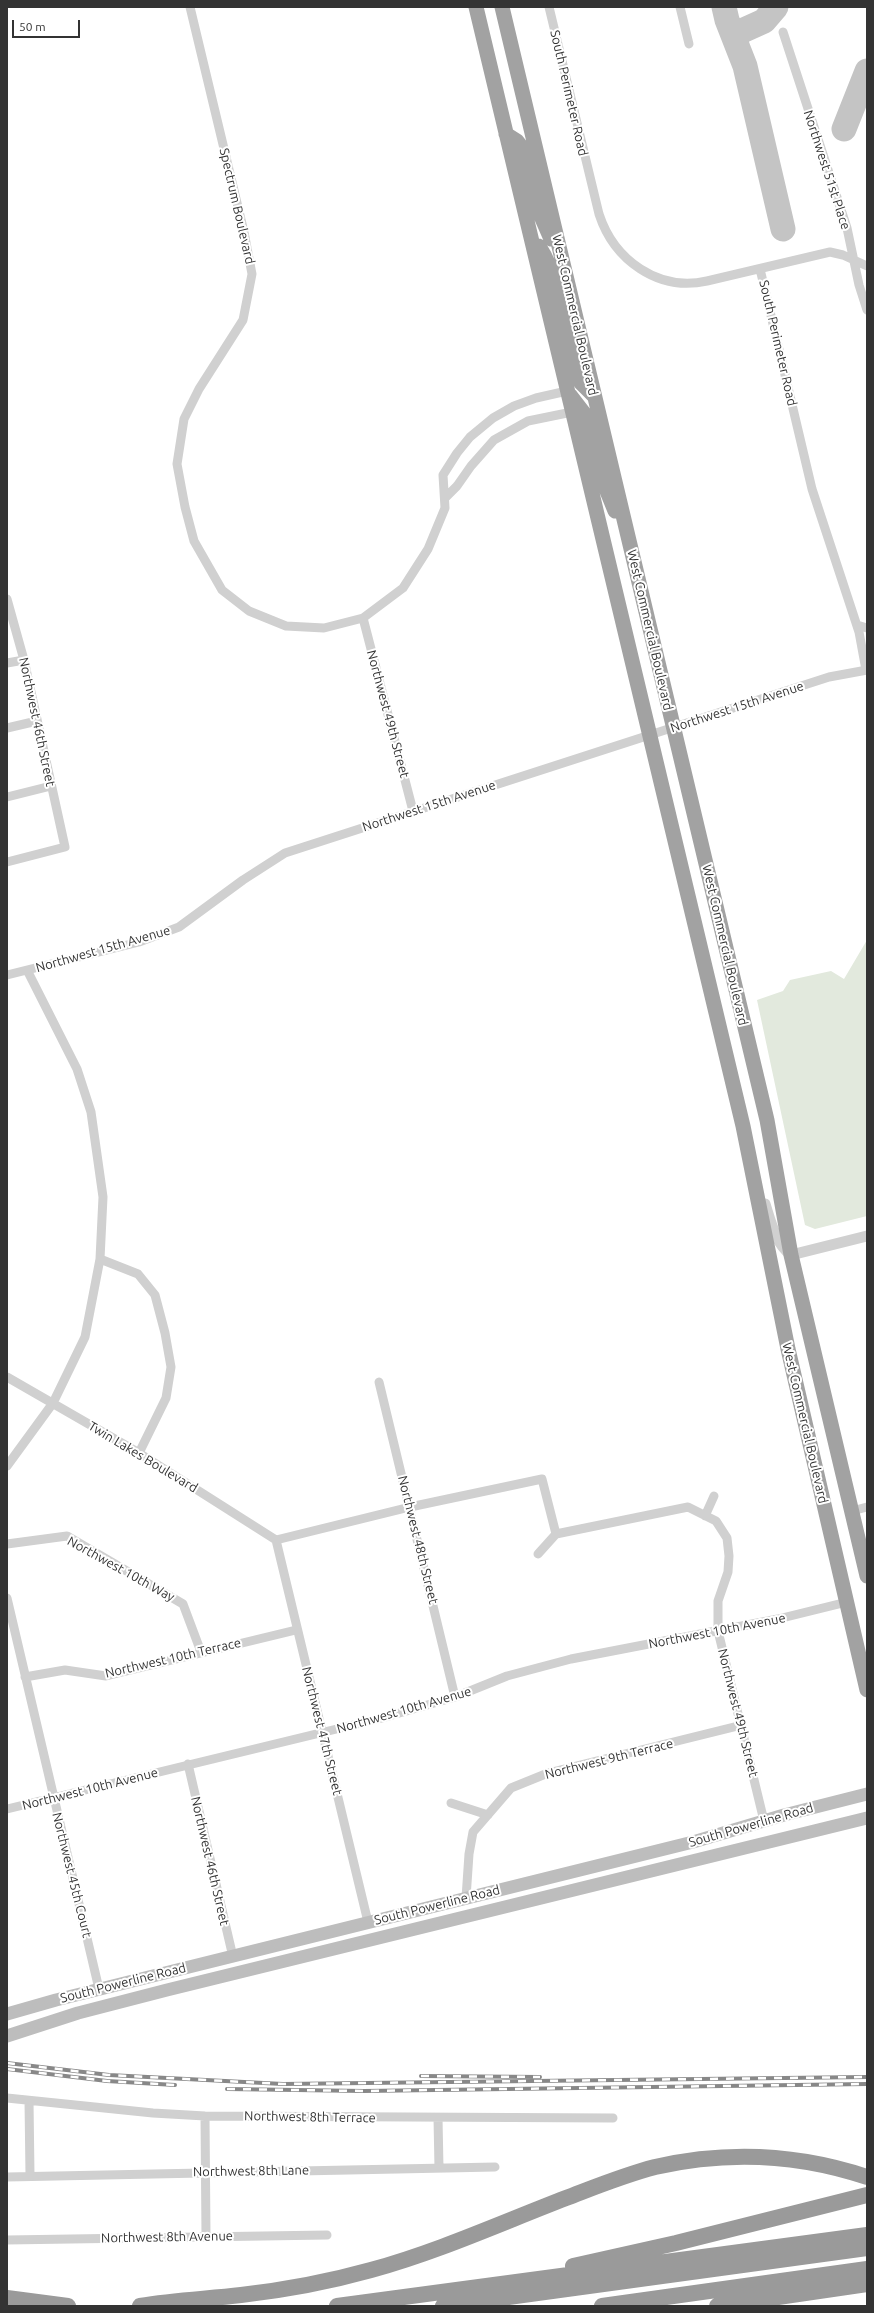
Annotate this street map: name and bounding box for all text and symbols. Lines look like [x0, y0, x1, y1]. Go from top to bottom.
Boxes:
scale bar [14, 12, 82, 38]
text: 50 m [19, 20, 46, 33]
street label: South Perimeter Road [547, 29, 591, 157]
street label: Northwest 51st Place [800, 108, 854, 232]
street label: Spectrum Boulevard [216, 146, 258, 266]
street label: West Commercial Boulevard [549, 233, 601, 397]
street label: South Perimeter Road [756, 279, 800, 407]
street label: West Commercial Boulevard [624, 548, 676, 712]
street label: Northwest 49th Street [363, 648, 413, 780]
street label: Northwest 46th Street [16, 656, 58, 788]
street label: Northwest 15th Avenue [668, 678, 806, 736]
street label: Northwest 15th Avenue [360, 777, 498, 835]
street label: West Commercial Boulevard [699, 863, 751, 1027]
street label: Northwest 15th Avenue [34, 922, 172, 976]
street label: West Commercial Boulevard [779, 1341, 831, 1505]
street label: Twin Lakes Boulevard [85, 1418, 201, 1496]
street label: Northwest 48th Street [394, 1474, 442, 1606]
street label: Northwest 10th Way [65, 1533, 177, 1605]
street label: Northwest 10th Avenue [647, 1610, 787, 1652]
street label: Northwest 10th Terrace [104, 1635, 242, 1681]
street label: Northwest 49th Street [714, 1647, 762, 1779]
street label: Northwest 47th Street [298, 1665, 346, 1797]
street label: Northwest 10th Avenue [335, 1683, 473, 1737]
street label: Northwest 9th Terrace [543, 1736, 675, 1782]
street label: Northwest 10th Avenue [21, 1765, 159, 1813]
street label: Northwest 46th Street [188, 1795, 232, 1927]
street label: South Powerline Road [687, 1800, 815, 1850]
street label: Northwest 45th Court [49, 1811, 95, 1939]
street label: South Powerline Road [373, 1882, 501, 1928]
street label: South Powerline Road [59, 1960, 187, 2006]
street label: Northwest 8th Terrace [244, 2108, 376, 2126]
street label: Northwest 8th Lane [193, 2162, 309, 2180]
street label: Northwest 8th Avenue [101, 2228, 233, 2246]

